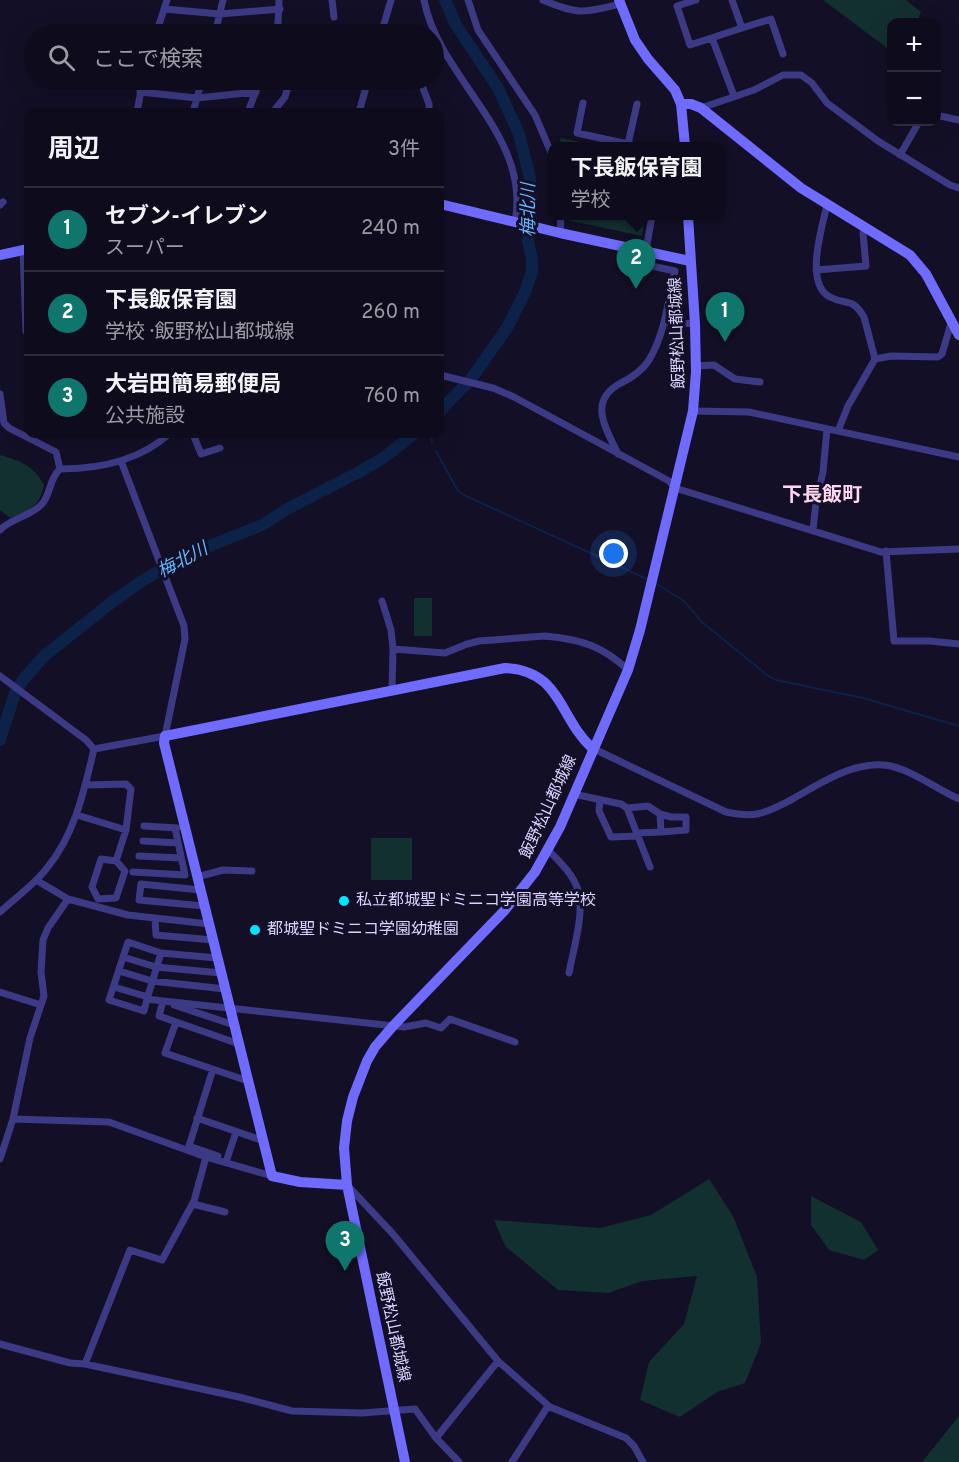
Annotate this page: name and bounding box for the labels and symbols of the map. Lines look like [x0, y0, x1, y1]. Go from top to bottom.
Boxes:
water label: 梅北川 [518, 181, 541, 237]
pin: 2 [616, 240, 656, 289]
street label: 飯野松山都城線 [666, 277, 690, 389]
pin: 1 [706, 292, 744, 342]
district label: 下長飯町 [782, 483, 862, 509]
water label: 梅北川 [154, 537, 214, 584]
your location [599, 539, 628, 568]
street label: 飯野松山都城線 [516, 752, 582, 862]
place label: 私立都城聖ドミニコ学園高等学校 [356, 891, 596, 911]
marker: 私立都城聖ドミニコ学園高等学校 [337, 894, 351, 908]
place label: 都城聖ドミニコ学園幼稚園 [267, 920, 459, 940]
marker: 都城聖ドミニコ学園幼稚園 [248, 923, 262, 937]
pin: 3 [326, 1222, 364, 1271]
street label: 飯野松山都城線 [371, 1270, 413, 1384]

